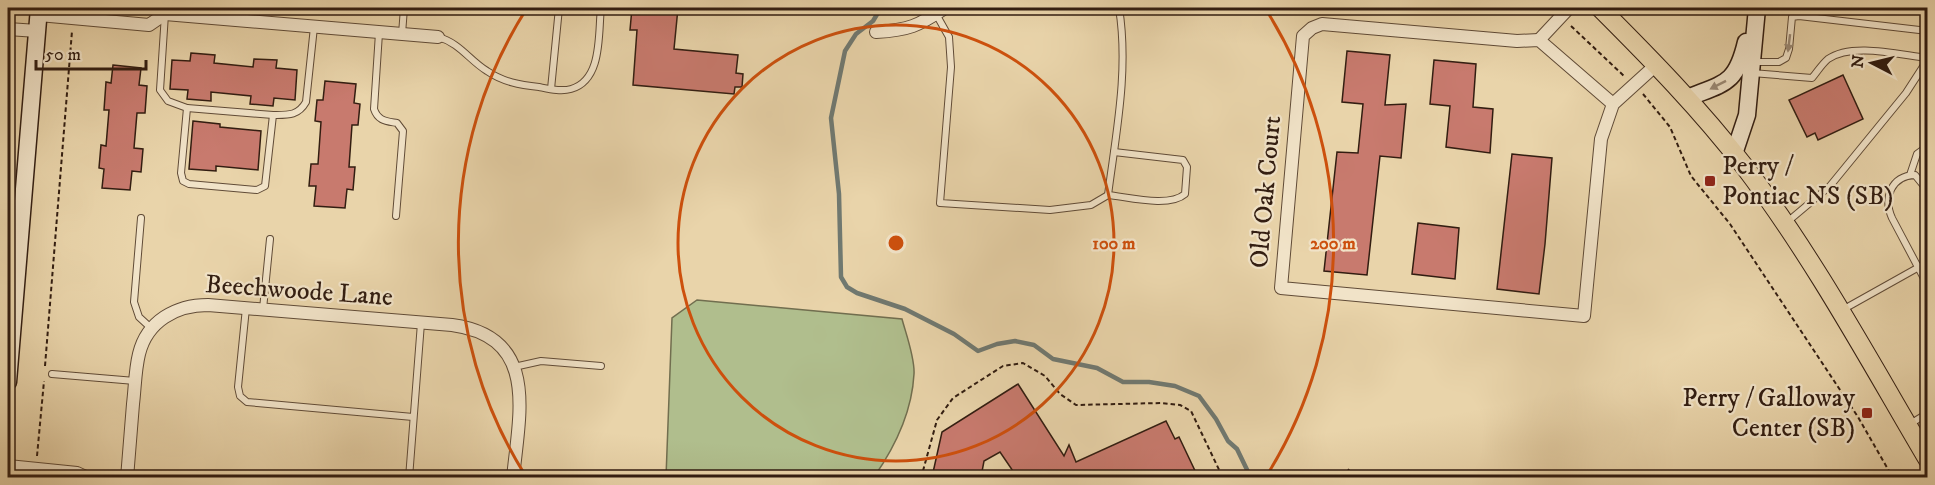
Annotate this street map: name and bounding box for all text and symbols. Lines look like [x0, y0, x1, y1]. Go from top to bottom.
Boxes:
scale bar [36, 33, 146, 71]
one-way arrow [1785, 33, 1794, 52]
north arrow [1842, 33, 1902, 93]
text: 50 m [45, 44, 81, 66]
text: N [1847, 54, 1869, 69]
one-way arrow [1709, 79, 1727, 89]
street label: Old Oak Court [1243, 114, 1289, 270]
place label: Perry / Pontiac NS (SB) [1722, 150, 1893, 213]
marker: Perry / Pontiac NS (SB) [1703, 174, 1717, 188]
centre of rings [886, 233, 906, 253]
text: 100 m [1092, 233, 1136, 255]
text: 200 m [1310, 233, 1356, 255]
street label: Beechwoode Lane [204, 268, 394, 314]
place label: Perry / Galloway Center (SB) [1682, 382, 1856, 445]
marker: Perry / Galloway Center (SB) [1860, 406, 1874, 420]

